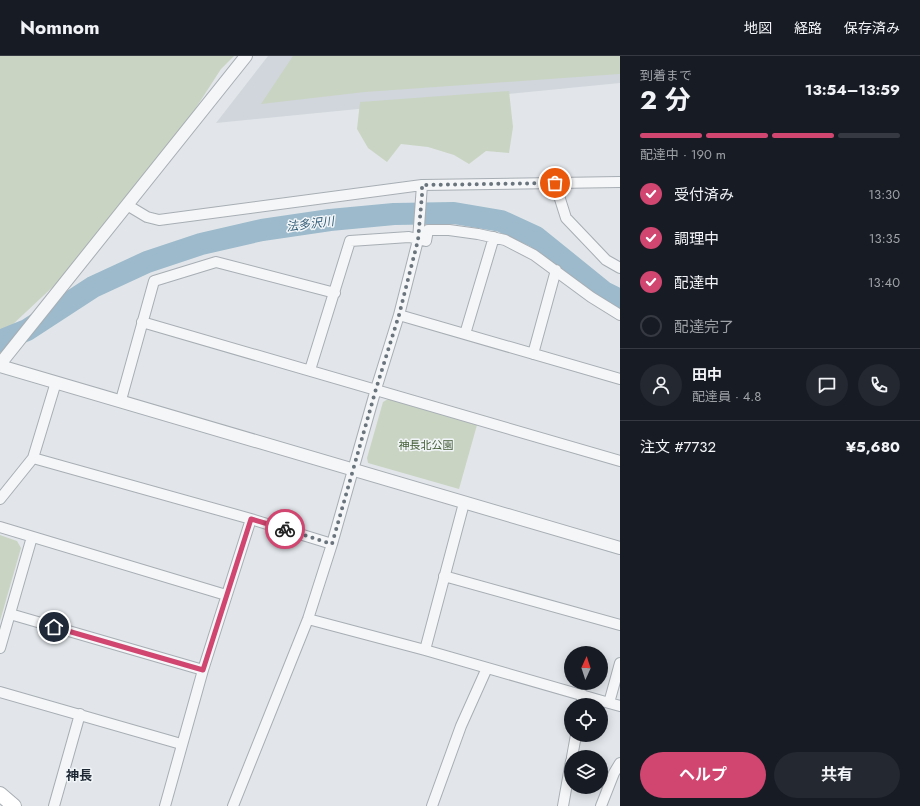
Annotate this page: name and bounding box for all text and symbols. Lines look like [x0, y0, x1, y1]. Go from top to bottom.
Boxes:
text: Nomnom [20, 14, 100, 41]
text: 地図 [744, 18, 772, 38]
text: 経路 [794, 18, 822, 38]
text: 保存済み [844, 18, 900, 38]
text: 到着まで [640, 66, 692, 85]
text: 13:54–13:59 [805, 79, 900, 101]
text: 2 分 [640, 81, 691, 119]
text: 配達中 · 190 m [640, 145, 726, 164]
pin [538, 166, 572, 200]
icon: bag [544, 172, 566, 194]
icon: check [640, 183, 662, 205]
text: 受付済み [674, 184, 734, 206]
text: 13:30 [868, 185, 900, 204]
water label: 法多沢川 [285, 212, 337, 236]
icon: check [640, 227, 662, 249]
text: 調理中 [674, 228, 719, 250]
text: 13:35 [869, 229, 900, 248]
icon: check [640, 271, 662, 293]
text: 配達中 [674, 272, 719, 294]
text: 13:40 [868, 273, 900, 292]
text: 配達完了 [674, 316, 734, 338]
button: person [640, 364, 682, 406]
text: 田中 [692, 364, 722, 386]
button: chat [806, 364, 848, 406]
button: phone [858, 364, 900, 406]
text: 配達員 · 4.8 [692, 387, 761, 406]
text: 注文 #7732 [640, 436, 716, 458]
text: ¥5,680 [846, 436, 900, 458]
park label: 神長北公園 [399, 437, 454, 453]
courier [265, 509, 305, 549]
icon: bike [274, 518, 296, 540]
pin [37, 610, 71, 644]
icon: home [43, 616, 65, 638]
north arrow [564, 646, 608, 690]
map controls [564, 646, 608, 794]
button: locate [564, 698, 608, 742]
button: layers [564, 750, 608, 794]
button: ヘルプ [640, 752, 766, 798]
button: 共有 [774, 752, 900, 798]
district label: 神長 [66, 766, 92, 785]

